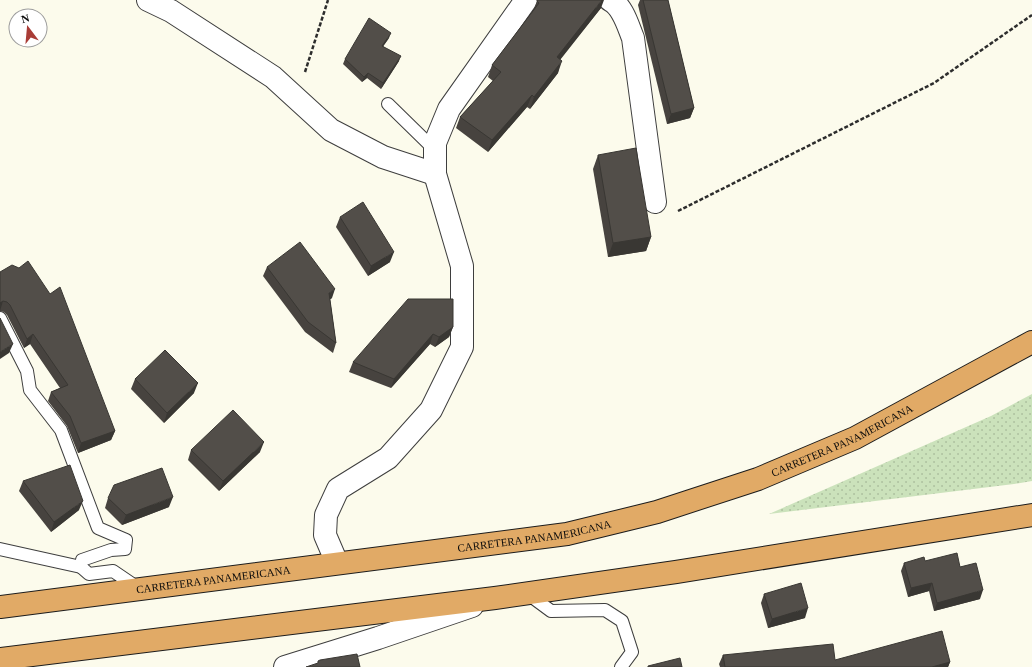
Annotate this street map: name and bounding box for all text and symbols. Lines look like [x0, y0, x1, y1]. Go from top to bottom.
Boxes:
north arrow [8, 8, 48, 48]
text: N [20, 12, 31, 25]
street label: CARRETERA PANAMERICANA [769, 402, 915, 479]
street label: CARRETERA PANAMERICANA [457, 517, 612, 554]
street label: CARRETERA PANAMERICANA [135, 564, 291, 595]

